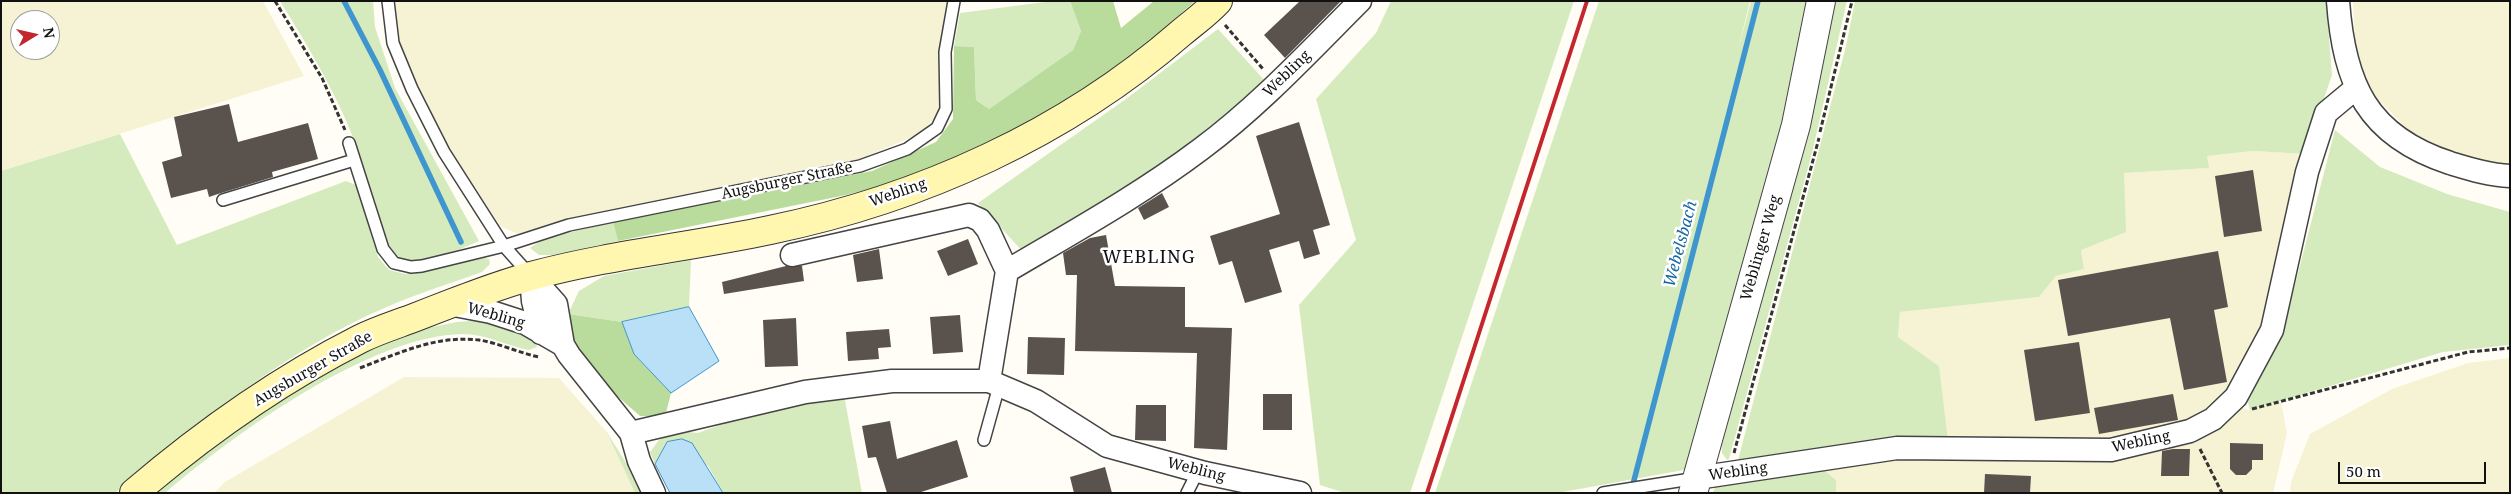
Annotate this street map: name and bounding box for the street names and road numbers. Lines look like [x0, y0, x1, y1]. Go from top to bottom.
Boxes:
street label: Webling [1259, 47, 1315, 101]
street label: Augsburger Straße [720, 158, 854, 204]
street label: Webling [867, 175, 929, 211]
street label: Weblinger Weg [1737, 193, 1785, 303]
street label: Webling [465, 299, 527, 333]
street label: Augsburger Straße [251, 328, 375, 410]
street label: Webling [2110, 427, 2172, 457]
street label: Webling [1165, 454, 1227, 486]
street label: Webling [1707, 459, 1769, 485]

